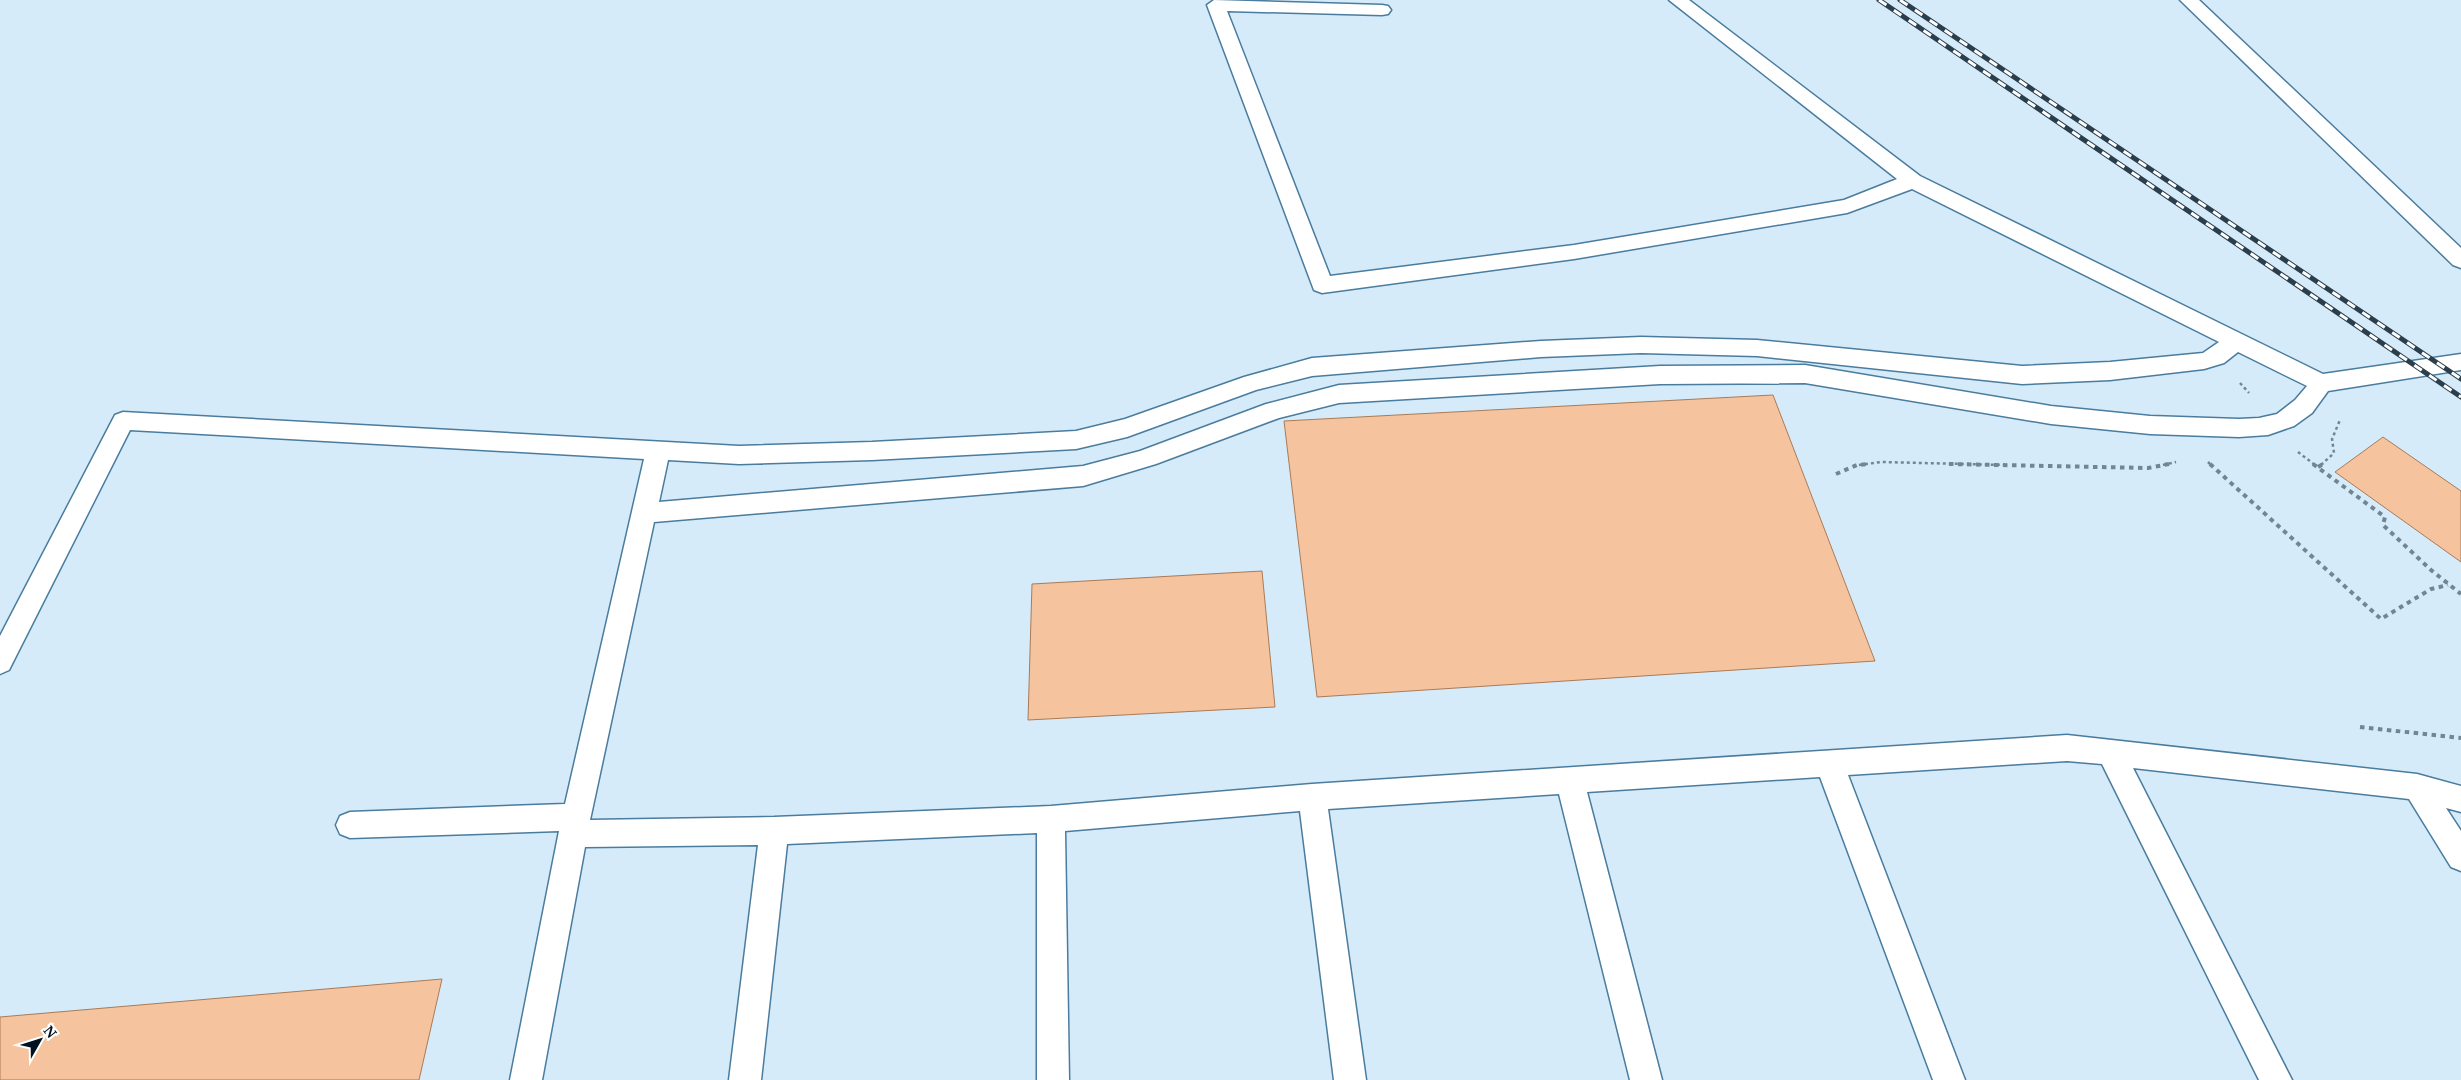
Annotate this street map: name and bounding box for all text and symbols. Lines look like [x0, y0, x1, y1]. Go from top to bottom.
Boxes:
north arrow [15, 1015, 65, 1065]
text: N [40, 1021, 61, 1042]

